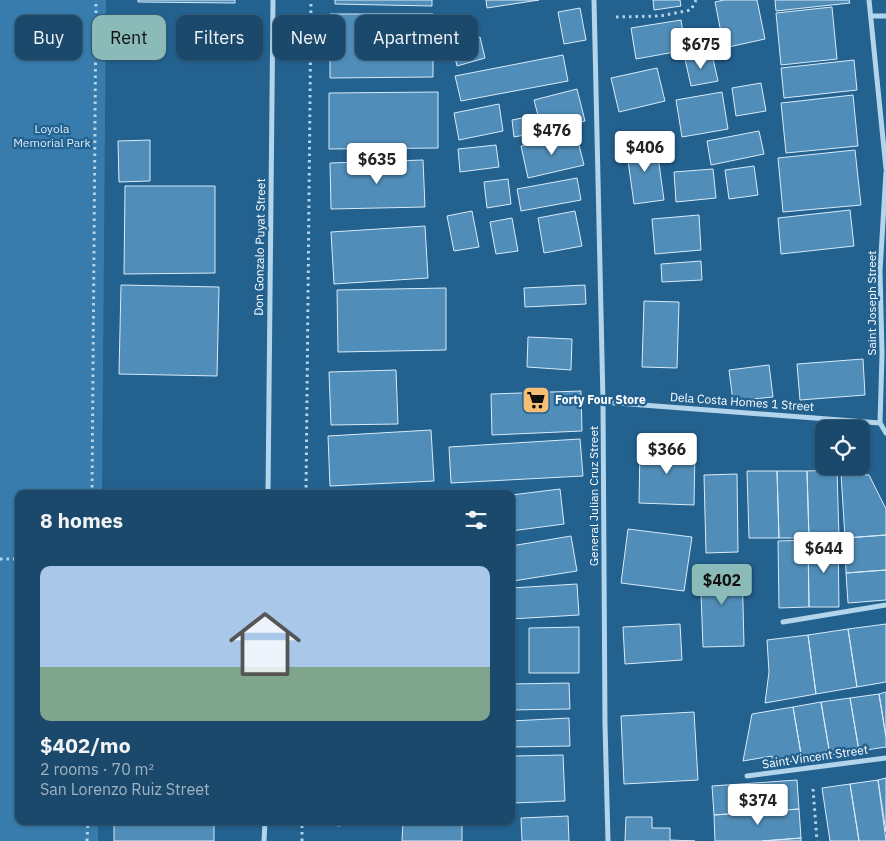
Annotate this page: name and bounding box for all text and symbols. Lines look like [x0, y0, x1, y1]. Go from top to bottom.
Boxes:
chip: Buy [15, 15, 82, 60]
chip: Rent [92, 15, 166, 60]
chip: Filters [176, 15, 263, 60]
chip: New [273, 15, 345, 60]
chip: Apartment [355, 15, 478, 60]
pin: $675 [671, 28, 731, 70]
text: $675 [682, 34, 720, 54]
pin: $476 [522, 114, 582, 156]
text: $476 [533, 120, 571, 140]
park label: Loyola Memorial Park [13, 121, 92, 150]
pin: $406 [615, 130, 675, 173]
text: $406 [626, 137, 664, 157]
pin: $635 [347, 142, 407, 185]
text: $635 [358, 149, 396, 169]
street label: Don Gonzalo Puyat Street [251, 178, 268, 316]
street label: Saint Joseph Street [864, 250, 879, 356]
supermarket icon: Forty Four Store [521, 385, 551, 415]
street label: Dela Costa Homes 1 Street [669, 389, 815, 414]
place label: Forty Four Store [555, 392, 646, 407]
map controls [815, 420, 870, 475]
button: locate [815, 420, 870, 475]
street label: General Julian Cruz Street [586, 426, 601, 566]
pin: $366 [637, 432, 697, 475]
text: $366 [648, 439, 686, 459]
text: 8 homes [40, 506, 123, 534]
icon: filters [462, 506, 490, 534]
pin: $644 [794, 532, 854, 574]
text: $644 [805, 538, 843, 558]
pin: $402 [692, 564, 752, 606]
text: $402 [703, 570, 741, 590]
icon: home [220, 599, 310, 689]
text: $402/mo [40, 731, 131, 759]
street label: Saint Vincent Street [761, 742, 869, 771]
text: 2 rooms · 70 m² [40, 759, 154, 779]
text: San Lorenzo Ruiz Street [40, 779, 210, 799]
pin: $374 [728, 784, 788, 826]
text: $374 [739, 790, 777, 810]

